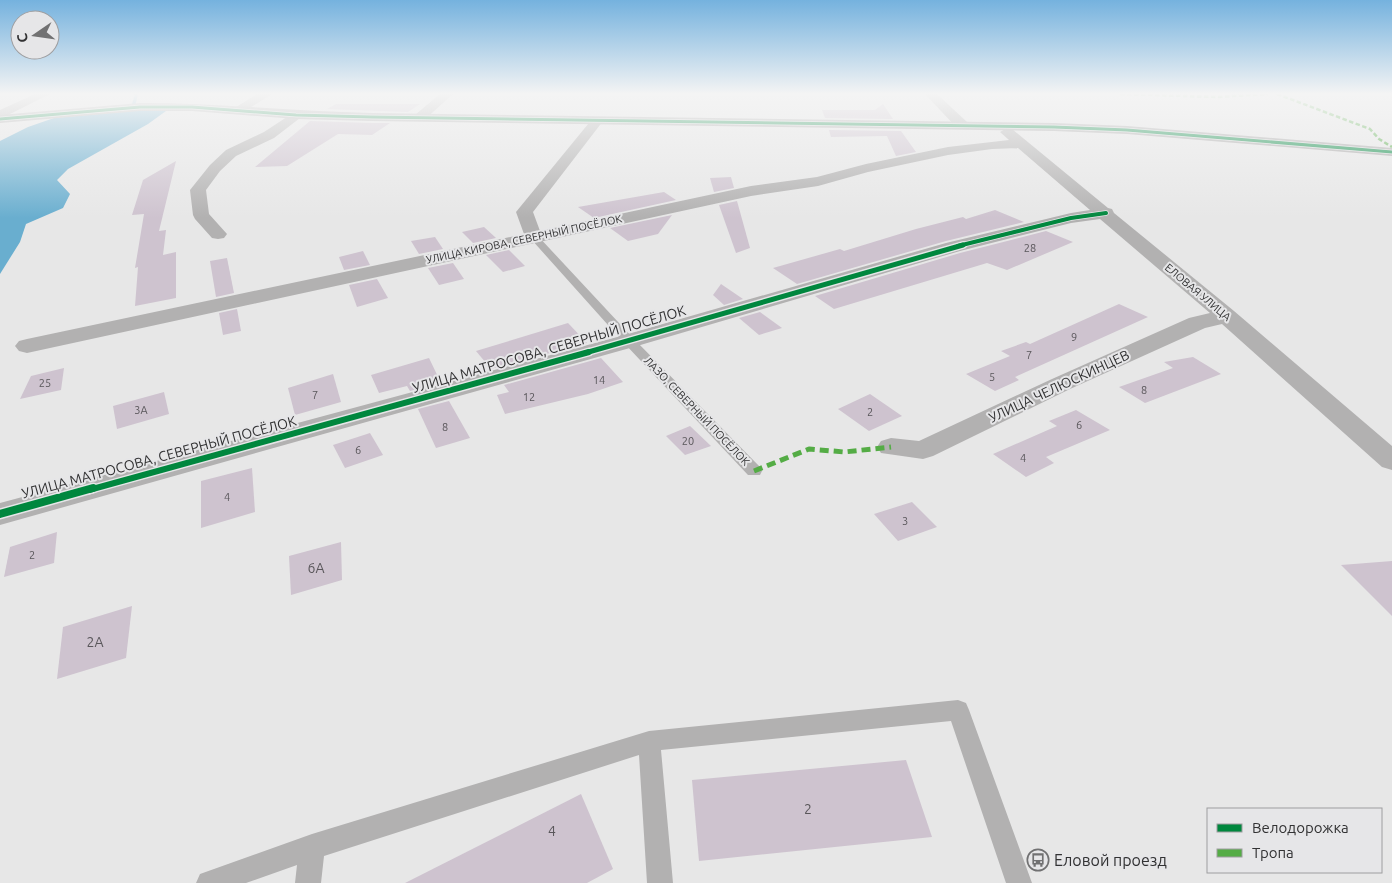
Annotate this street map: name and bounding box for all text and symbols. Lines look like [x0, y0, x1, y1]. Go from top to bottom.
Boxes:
north arrow [10, 10, 60, 60]
text: С [14, 32, 31, 44]
street label: УЛИЦА КИРОВА, СЕВЕРНЫЙ ПОСЁЛОК [425, 212, 623, 266]
house number: 28 [1024, 242, 1036, 254]
street label: ЕЛОВАЯ УЛИЦА [1163, 261, 1234, 324]
street label: УЛИЦА МАТРОСОВА, СЕВЕРНЫЙ ПОСЁЛОК [410, 301, 688, 396]
house number: 9 [1071, 331, 1077, 343]
street label: УЛИЦА ЧЕЛЮСКИНЦЕВ [986, 346, 1132, 426]
house number: 7 [1026, 349, 1032, 361]
street label: ЛАЗО, СЕВЕРНЫЙ ПОСЁЛОК [642, 354, 752, 468]
house number: 5 [989, 371, 995, 383]
house number: 14 [593, 374, 605, 386]
house number: 25 [39, 377, 51, 389]
house number: 8 [1141, 384, 1147, 396]
house number: 7 [312, 389, 318, 401]
house number: 12 [523, 391, 535, 403]
house number: 3А [134, 404, 149, 416]
house number: 2 [867, 406, 873, 418]
street label: УЛИЦА МАТРОСОВА, СЕВЕРНЫЙ ПОСЁЛОК [20, 411, 298, 501]
house number: 6 [1076, 419, 1082, 431]
house number: 8 [442, 421, 448, 433]
house number: 20 [682, 435, 694, 447]
house number: 6 [355, 444, 361, 456]
house number: 4 [1020, 452, 1026, 464]
house number: 4 [224, 491, 230, 503]
house number: 3 [902, 515, 908, 527]
house number: 2 [29, 549, 35, 561]
house number: 6А [308, 560, 325, 576]
house number: 2А [87, 634, 104, 650]
house number: 2 [804, 801, 812, 817]
legend [1207, 808, 1382, 873]
text: Велодорожка [1252, 819, 1349, 836]
house number: 4 [548, 823, 556, 839]
text: Тропа [1252, 844, 1294, 861]
bus stop icon: Еловой проезд [1026, 848, 1050, 872]
place label: Еловой проезд [1054, 851, 1167, 869]

